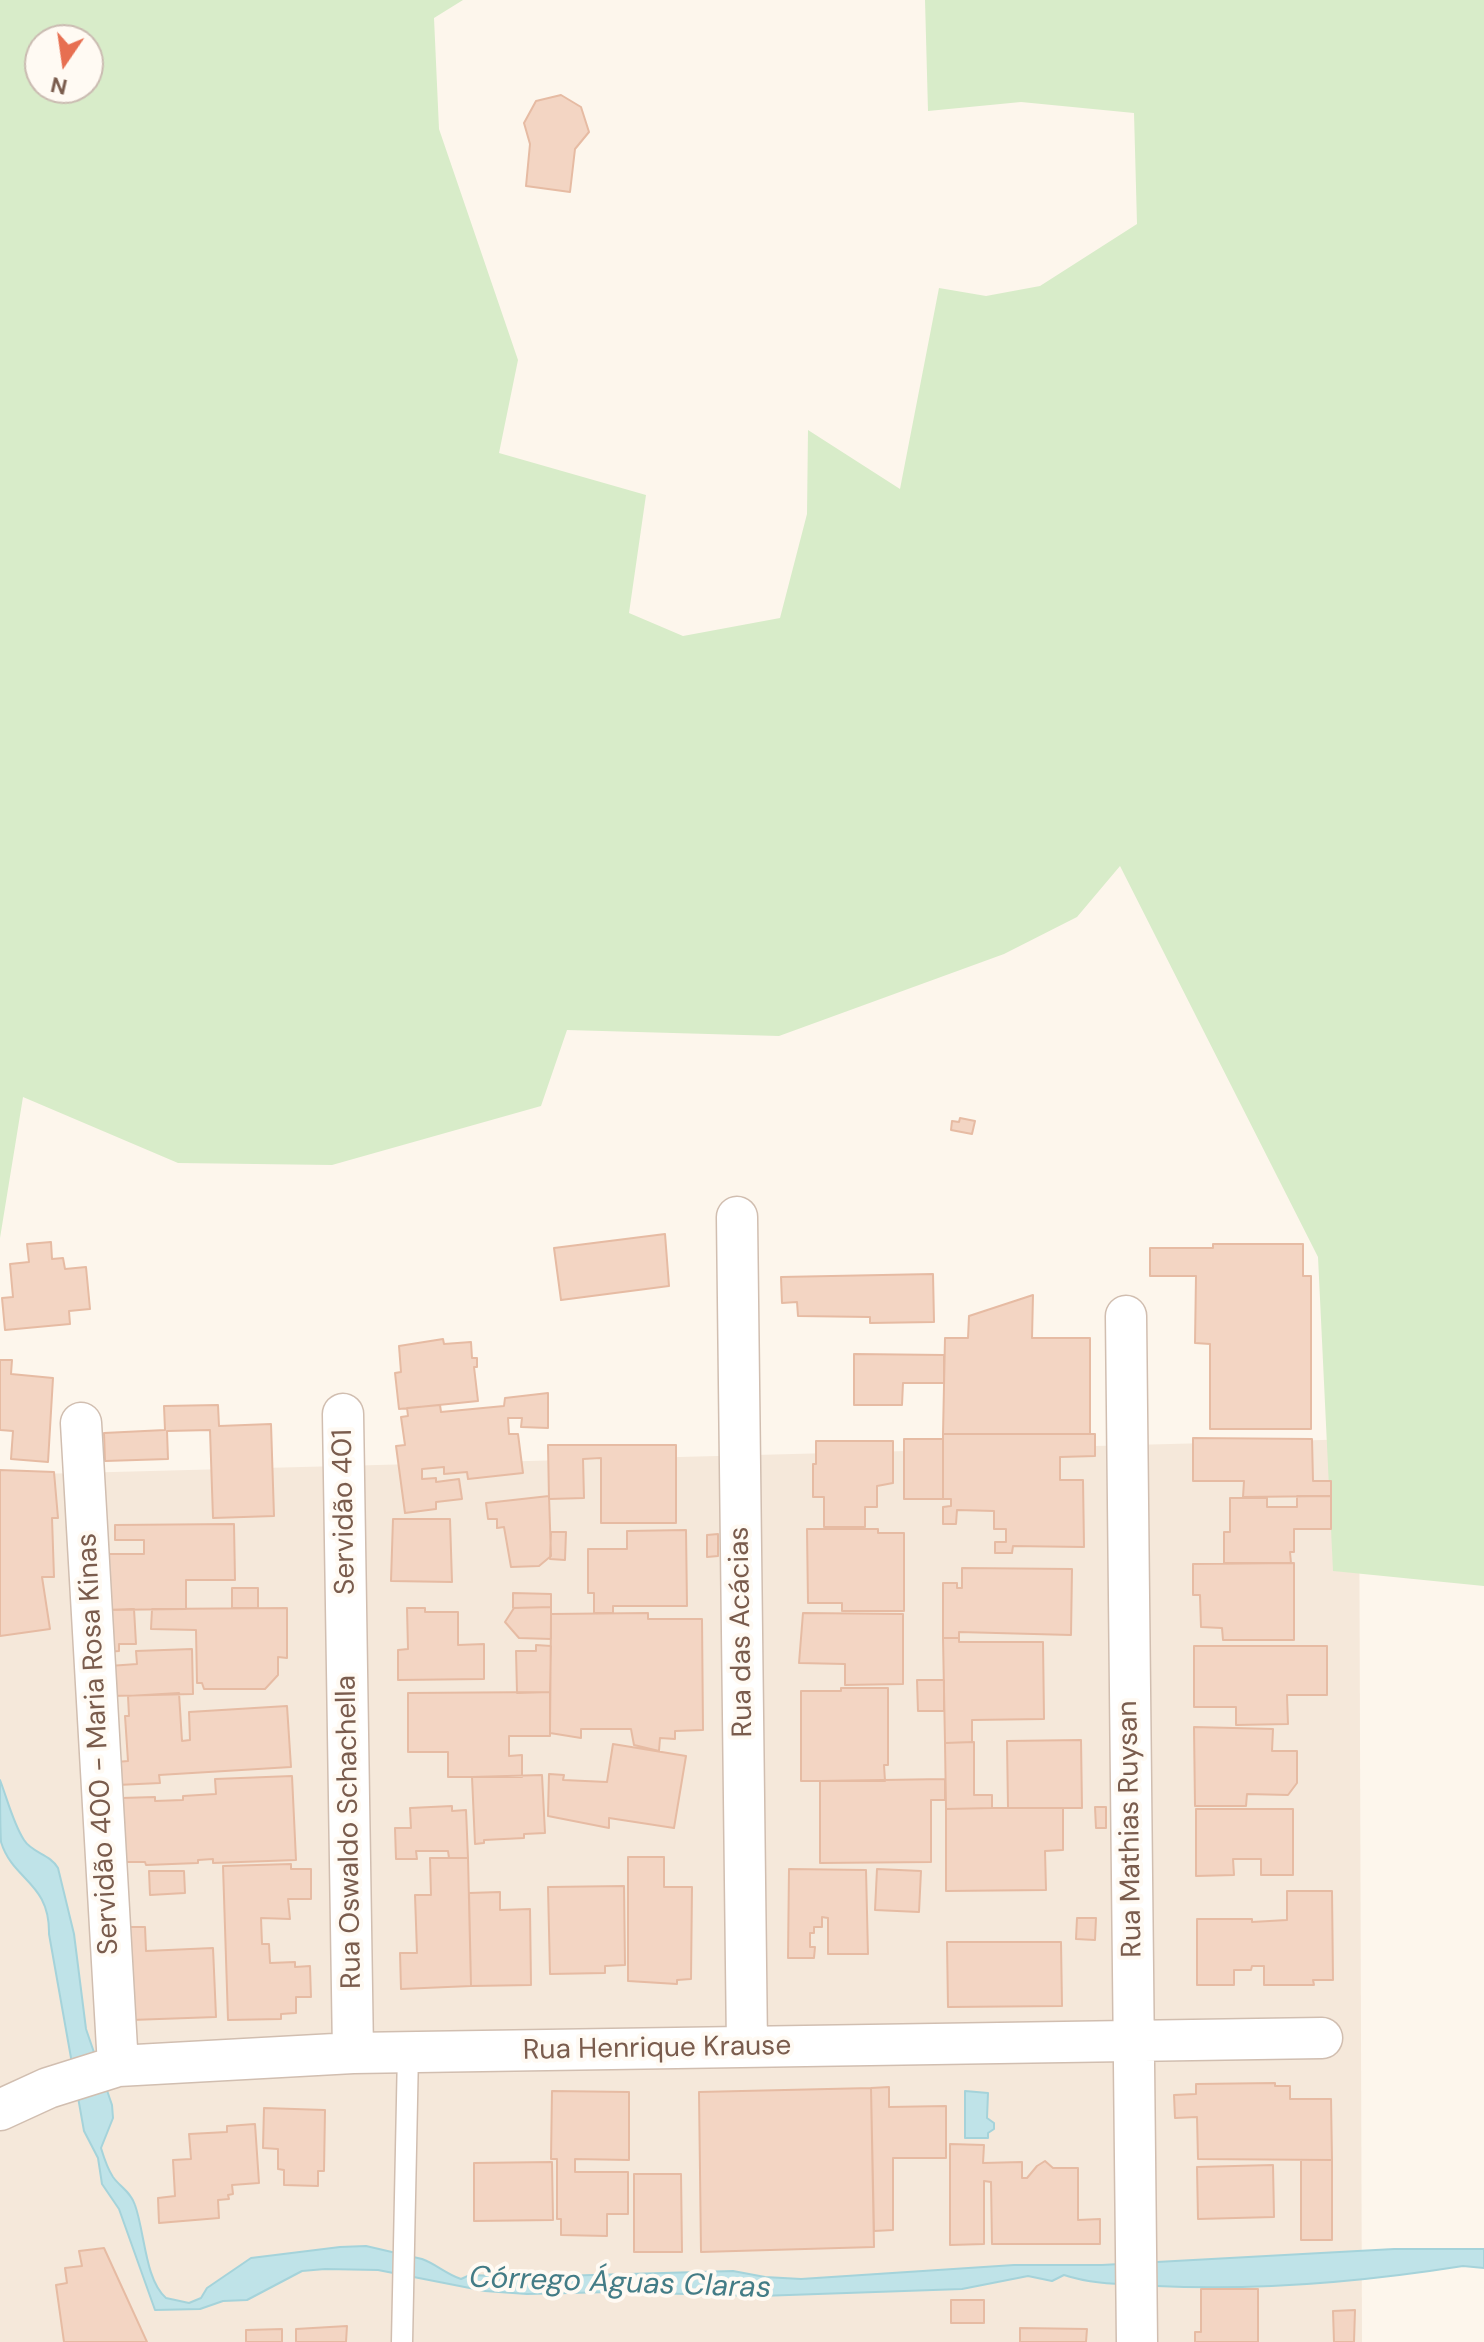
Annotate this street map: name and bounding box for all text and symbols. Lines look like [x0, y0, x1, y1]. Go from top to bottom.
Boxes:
north arrow [24, 24, 104, 104]
text: N [48, 70, 70, 102]
street label: Servidão 401 [327, 1429, 363, 1595]
street label: Rua das Acácias [723, 1526, 761, 1738]
street label: Servidão 400 - Maria Rosa Kinas [71, 1532, 127, 1956]
street label: Rua Oswaldo Schachella [330, 1675, 370, 1989]
street label: Rua Mathias Ruysan [1112, 1700, 1150, 1958]
street label: Rua Henrique Krause [523, 2030, 791, 2068]
water label: Córrego Águas Claras [468, 2261, 772, 2307]

